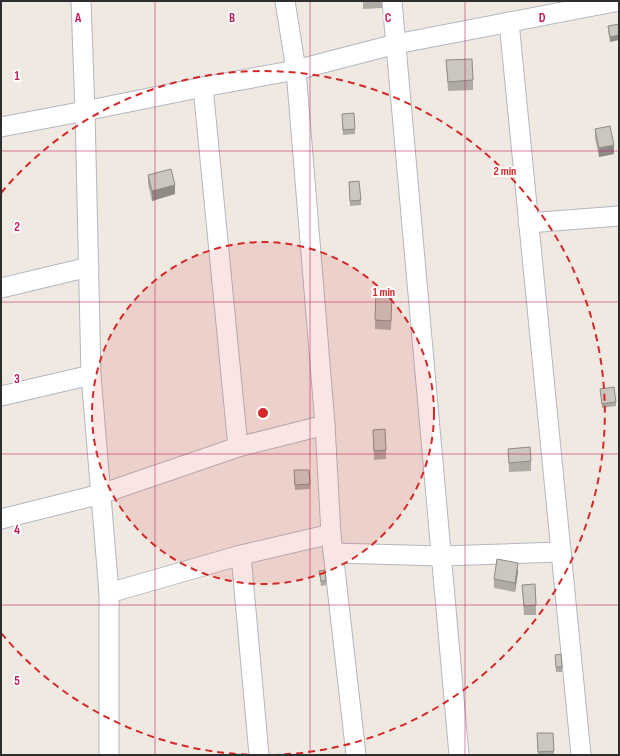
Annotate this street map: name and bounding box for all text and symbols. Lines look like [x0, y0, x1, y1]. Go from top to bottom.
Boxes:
text: A [74, 10, 82, 26]
text: B [229, 10, 235, 26]
text: C [385, 10, 392, 26]
text: D [539, 10, 546, 26]
text: 1 [14, 68, 20, 84]
text: 2 min [494, 164, 516, 179]
text: 2 [14, 219, 20, 235]
text: 1 min [373, 285, 395, 300]
text: 3 [14, 371, 20, 387]
centre of rings [256, 406, 270, 420]
text: 4 [14, 522, 20, 538]
text: 5 [14, 673, 20, 689]

